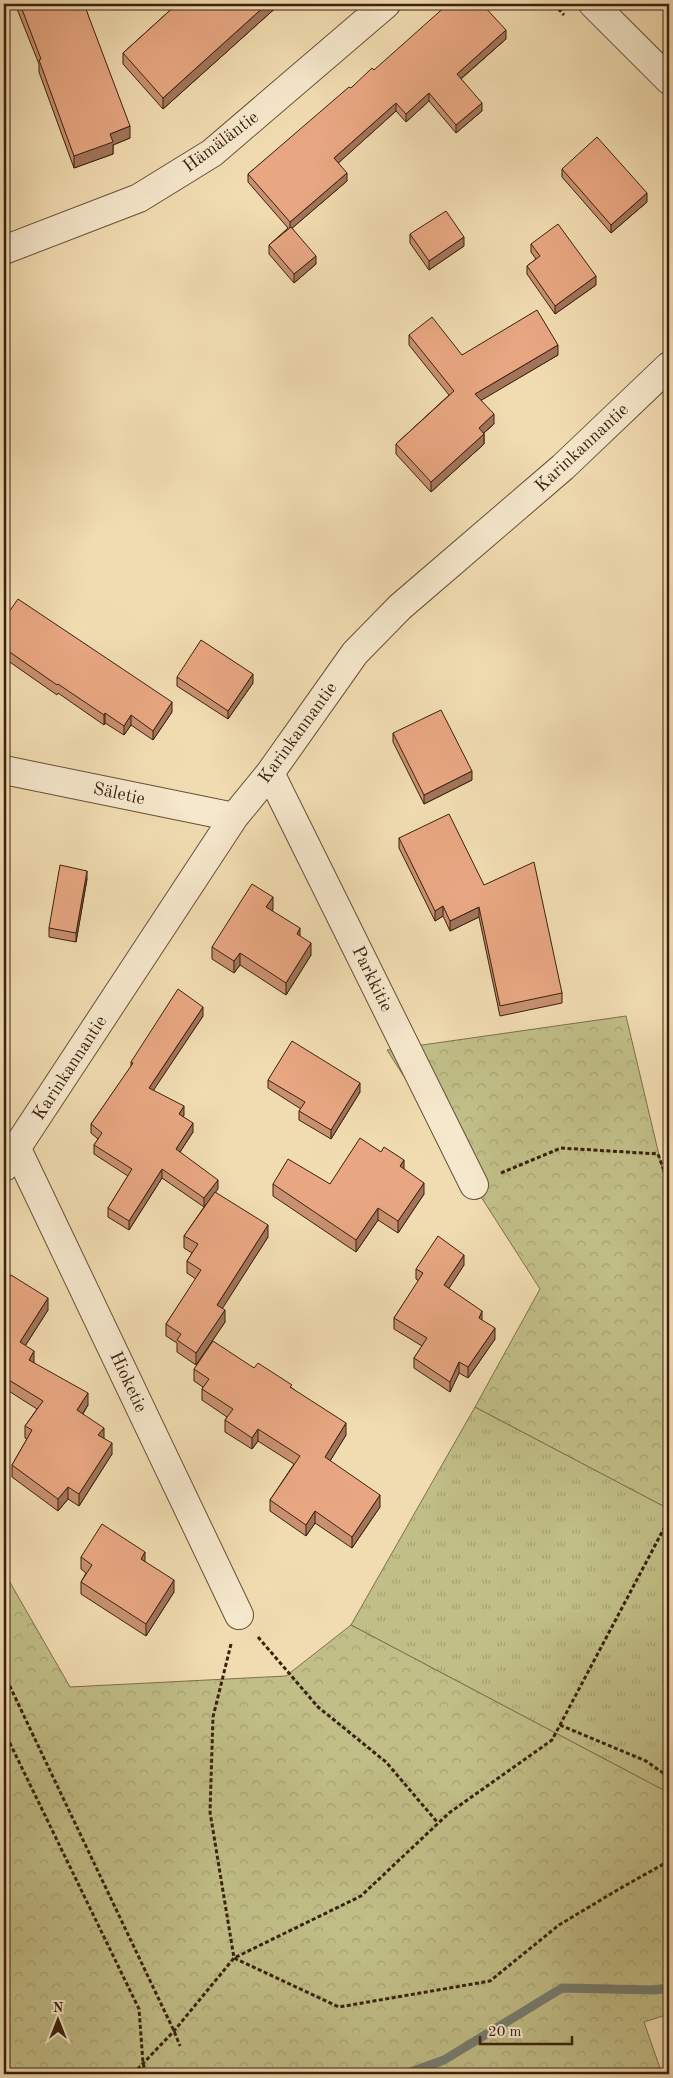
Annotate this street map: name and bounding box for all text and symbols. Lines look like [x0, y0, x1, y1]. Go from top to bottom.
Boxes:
street label: Hämäläntie [180, 108, 262, 176]
street label: Karinkannantie [532, 400, 632, 496]
street label: Karinkannantie [255, 679, 341, 787]
street label: Säletie [91, 780, 147, 808]
street label: Parkkitie [348, 943, 396, 1015]
street label: Karinkannantie [30, 1013, 110, 1123]
street label: Hioketie [106, 1349, 150, 1415]
north arrow [32, 1996, 82, 2046]
text: N [53, 2001, 64, 2015]
scale bar [480, 2013, 573, 2045]
text: 20 m [488, 2025, 522, 2040]

